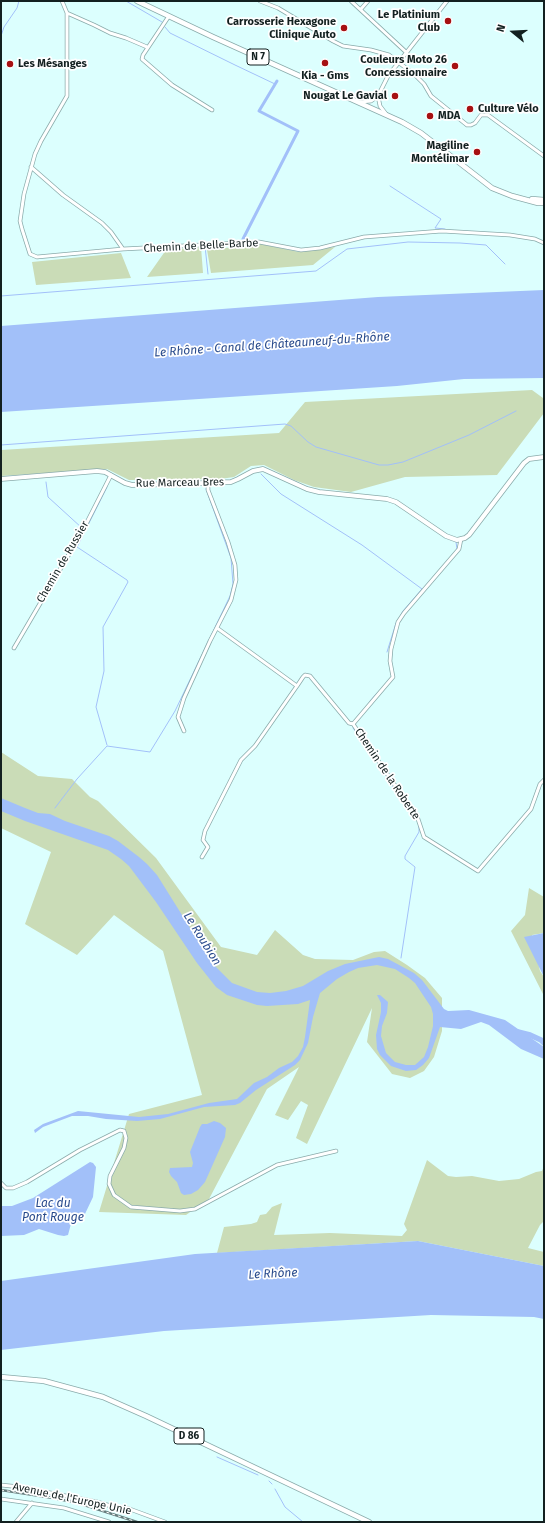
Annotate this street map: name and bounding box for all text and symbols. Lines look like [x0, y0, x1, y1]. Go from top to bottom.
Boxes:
place label: Le Platinium Club [378, 8, 440, 34]
north arrow [493, 12, 533, 52]
place label: Carrosserie Hexagone Clinique Auto [227, 15, 336, 41]
marker: Le Platinium Club [443, 16, 453, 26]
marker: Carrosserie Hexagone Clinique Auto [339, 23, 349, 33]
text: N [494, 23, 508, 34]
road number: N 7 [247, 49, 269, 65]
place label: Couleurs Moto 26 Concessionnaire [360, 53, 447, 79]
place label: Les Mésanges [18, 57, 87, 71]
marker: Kia - Gms [320, 58, 330, 68]
marker: Les Mésanges [5, 59, 15, 69]
marker: Couleurs Moto 26 Concessionnaire [450, 61, 460, 71]
place label: Kia - Gms [301, 69, 349, 83]
place label: Nougat Le Gavial [303, 89, 387, 103]
marker: Nougat Le Gavial [390, 91, 400, 101]
place label: Culture Vélo [478, 102, 539, 116]
marker: Culture Vélo [465, 104, 475, 114]
place label: MDA [438, 109, 460, 123]
marker: MDA [425, 111, 435, 121]
place label: Magiline Montélimar [411, 139, 469, 165]
marker: Magiline Montélimar [472, 147, 482, 157]
street label: Chemin de Belle-Barbe [143, 236, 259, 256]
water label: Le Rhône - Canal de Châteauneuf-du-Rhône [154, 330, 390, 360]
street label: Rue Marceau Bres [136, 476, 224, 490]
street label: Chemin de Russier [34, 519, 92, 605]
street label: Chemin de la Roberte [351, 726, 423, 822]
water label: Le Roubion [180, 910, 224, 968]
water label: Lac du Pont Rouge [22, 1197, 84, 1225]
water label: Le Rhône [248, 1266, 298, 1282]
road number: D 86 [174, 1428, 204, 1444]
street label: Avenue de l'Europe Unie [11, 1480, 133, 1518]

